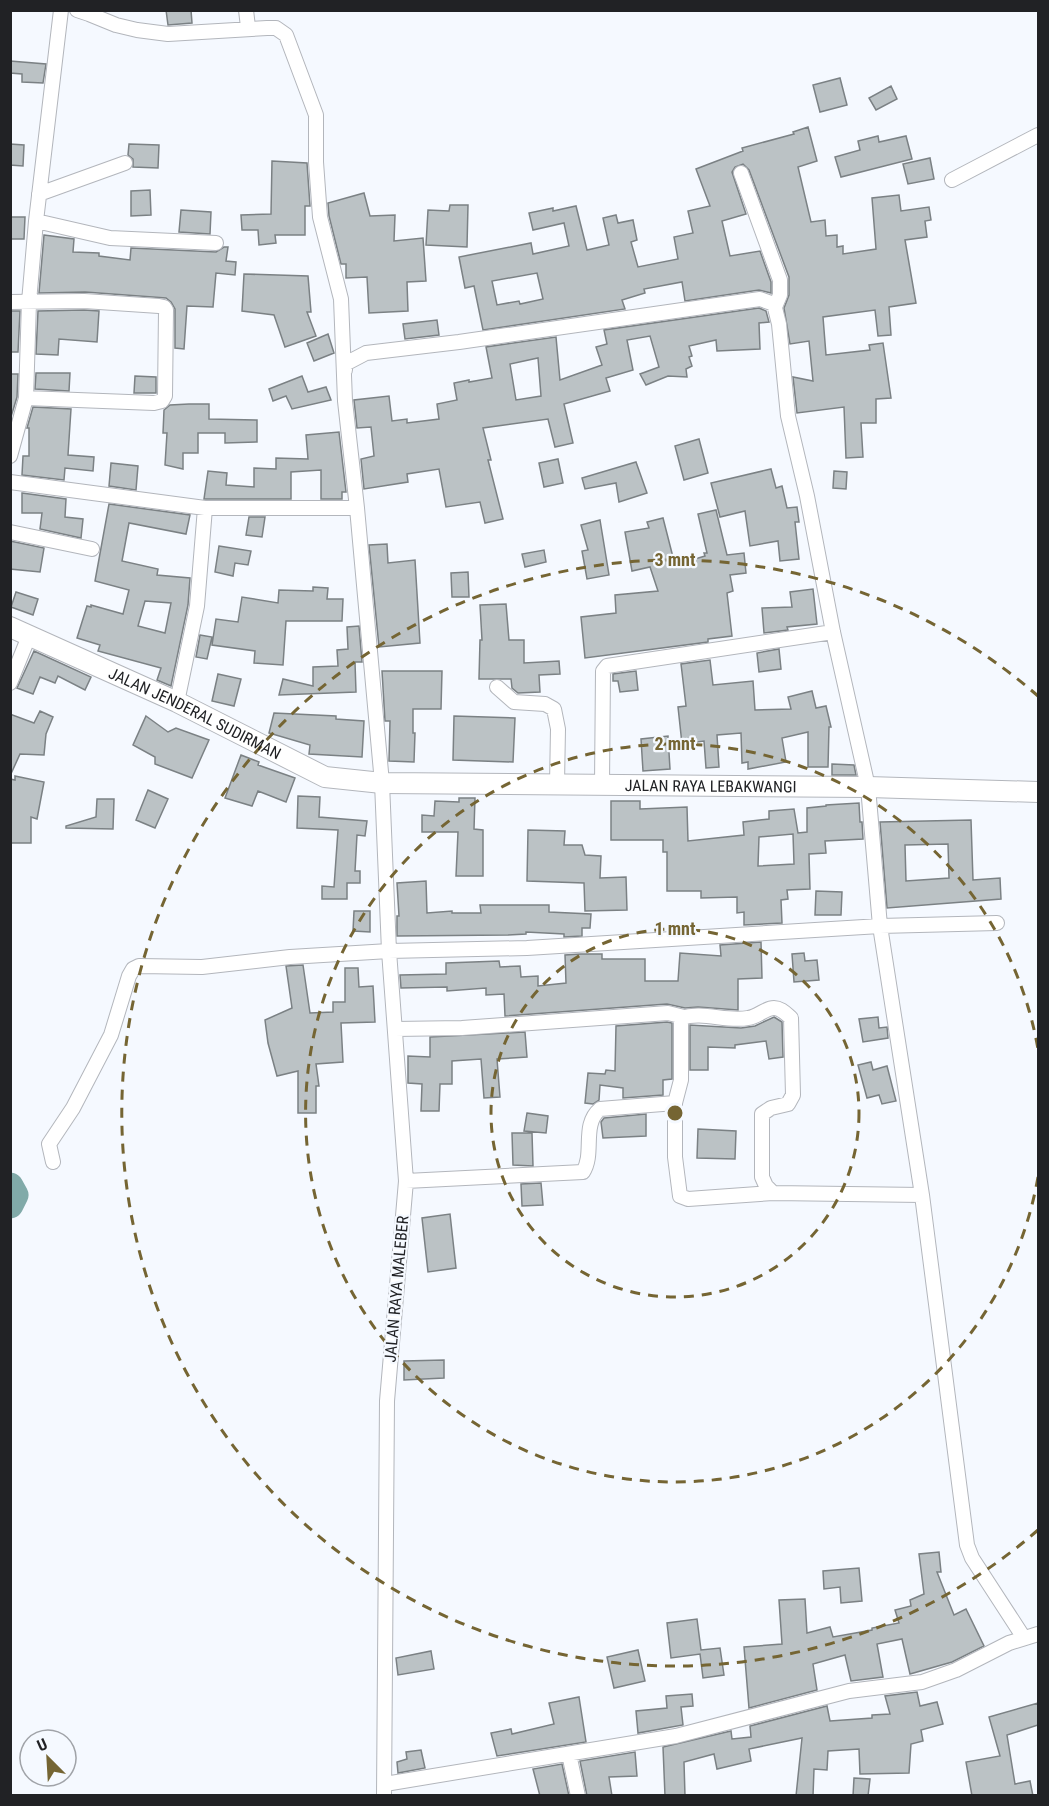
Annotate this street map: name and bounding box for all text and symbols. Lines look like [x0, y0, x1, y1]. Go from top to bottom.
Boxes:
text: 3 mnt [655, 549, 696, 570]
street label: JALAN JENDERAL SUDIRMAN [106, 664, 284, 763]
text: 2 mnt [655, 733, 696, 754]
street label: JALAN RAYA LEBAKWANGI [625, 776, 797, 796]
text: 1 mnt [655, 918, 696, 939]
centre of rings [665, 1103, 685, 1123]
street label: JALAN RAYA MALEBER [381, 1214, 412, 1363]
north arrow [18, 1728, 78, 1788]
text: U [34, 1734, 50, 1755]

